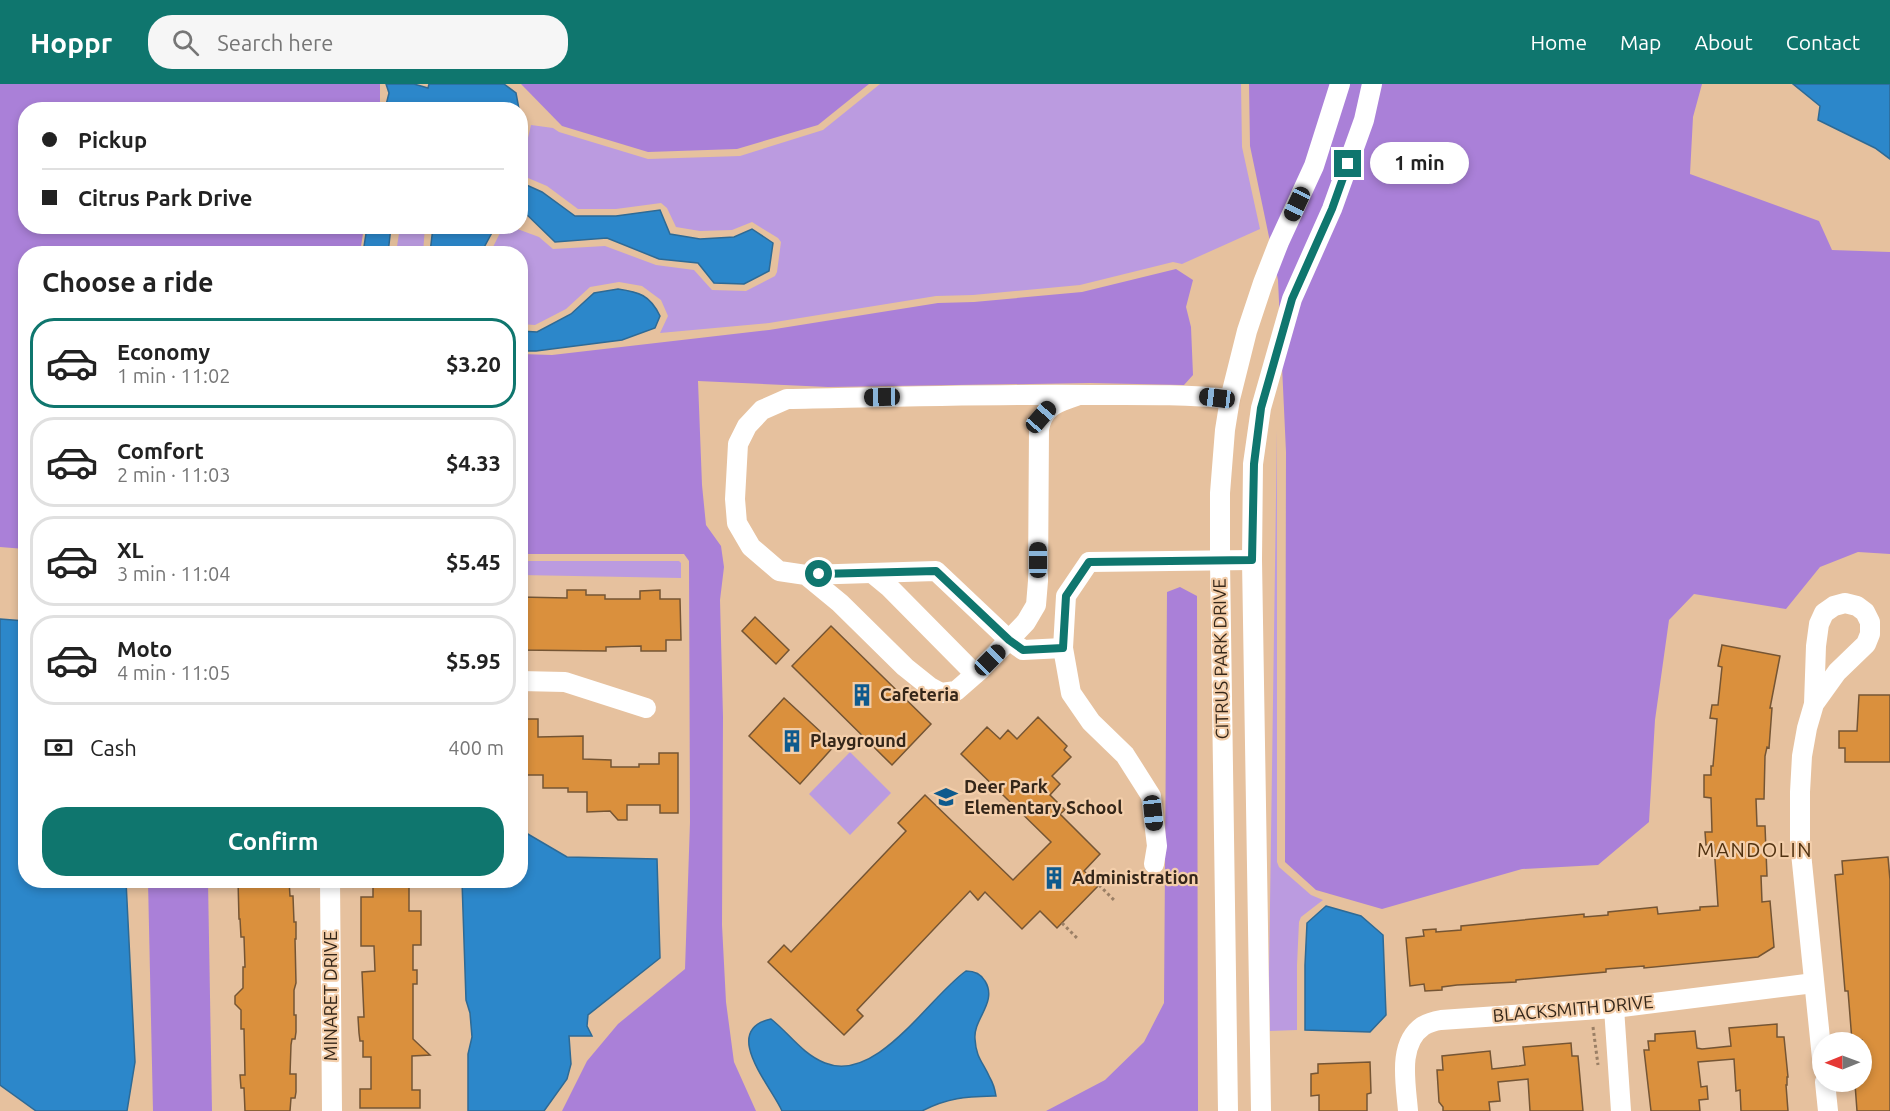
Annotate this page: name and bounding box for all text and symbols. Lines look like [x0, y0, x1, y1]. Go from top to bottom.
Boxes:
search box [148, 15, 568, 69]
icon: search [169, 26, 202, 59]
text: Hoppr [30, 27, 112, 58]
text: Search here [217, 30, 334, 55]
text: Home [1530, 30, 1587, 54]
text: Map [1620, 30, 1661, 54]
text: About [1694, 30, 1753, 54]
text: Contact [1786, 30, 1860, 54]
text: Pickup [78, 127, 147, 152]
callout: 1 min [1369, 143, 1468, 185]
route end [1334, 150, 1361, 177]
text: 1 min [1394, 151, 1445, 174]
car [1281, 184, 1313, 224]
text: Citrus Park Drive [78, 185, 252, 210]
text: Choose a ride [42, 267, 214, 297]
icon: car [45, 336, 99, 390]
text: Economy [117, 339, 210, 364]
text: $3.20 [446, 351, 501, 376]
text: 1 min · 11:02 [117, 364, 231, 387]
car [1198, 387, 1236, 409]
car [864, 388, 900, 406]
car [1022, 398, 1060, 436]
icon: car [45, 435, 99, 489]
text: Comfort [117, 438, 204, 463]
text: $4.33 [446, 450, 501, 475]
text: 2 min · 11:03 [117, 463, 231, 486]
icon: car [45, 534, 99, 588]
text: XL [117, 537, 144, 562]
car [1029, 542, 1047, 578]
text: $5.45 [446, 549, 501, 574]
route start [805, 560, 832, 587]
text: 3 min · 11:04 [117, 562, 231, 585]
street label: CITRUS PARK DRIVE [1209, 578, 1231, 740]
icon: car [45, 633, 99, 687]
text: Moto [117, 636, 172, 661]
car [971, 641, 1009, 679]
text: $5.95 [446, 648, 501, 673]
text: 4 min · 11:05 [117, 661, 231, 684]
building icon: Cafeteria [849, 682, 875, 708]
place label: Cafeteria [880, 684, 959, 704]
building icon: Playground [779, 728, 805, 754]
place label: Playground [810, 730, 907, 750]
icon: cash [42, 731, 75, 764]
text: Cash [90, 735, 137, 760]
text: 400 m [448, 736, 504, 759]
place label: Deer Park Elementary School [964, 776, 1123, 817]
school or university icon: Deer Park Elementary School [933, 784, 959, 810]
car [1142, 794, 1164, 832]
button: Confirm [42, 807, 504, 876]
district label: MANDOLIN [1697, 838, 1813, 861]
building icon: Administration [1041, 865, 1067, 891]
place label: Administration [1072, 867, 1199, 887]
street label: MINARET DRIVE [320, 931, 340, 1061]
street label: BLACKSMITH DRIVE [1492, 991, 1654, 1025]
north arrow [1812, 1032, 1872, 1092]
map controls [1812, 1032, 1872, 1092]

